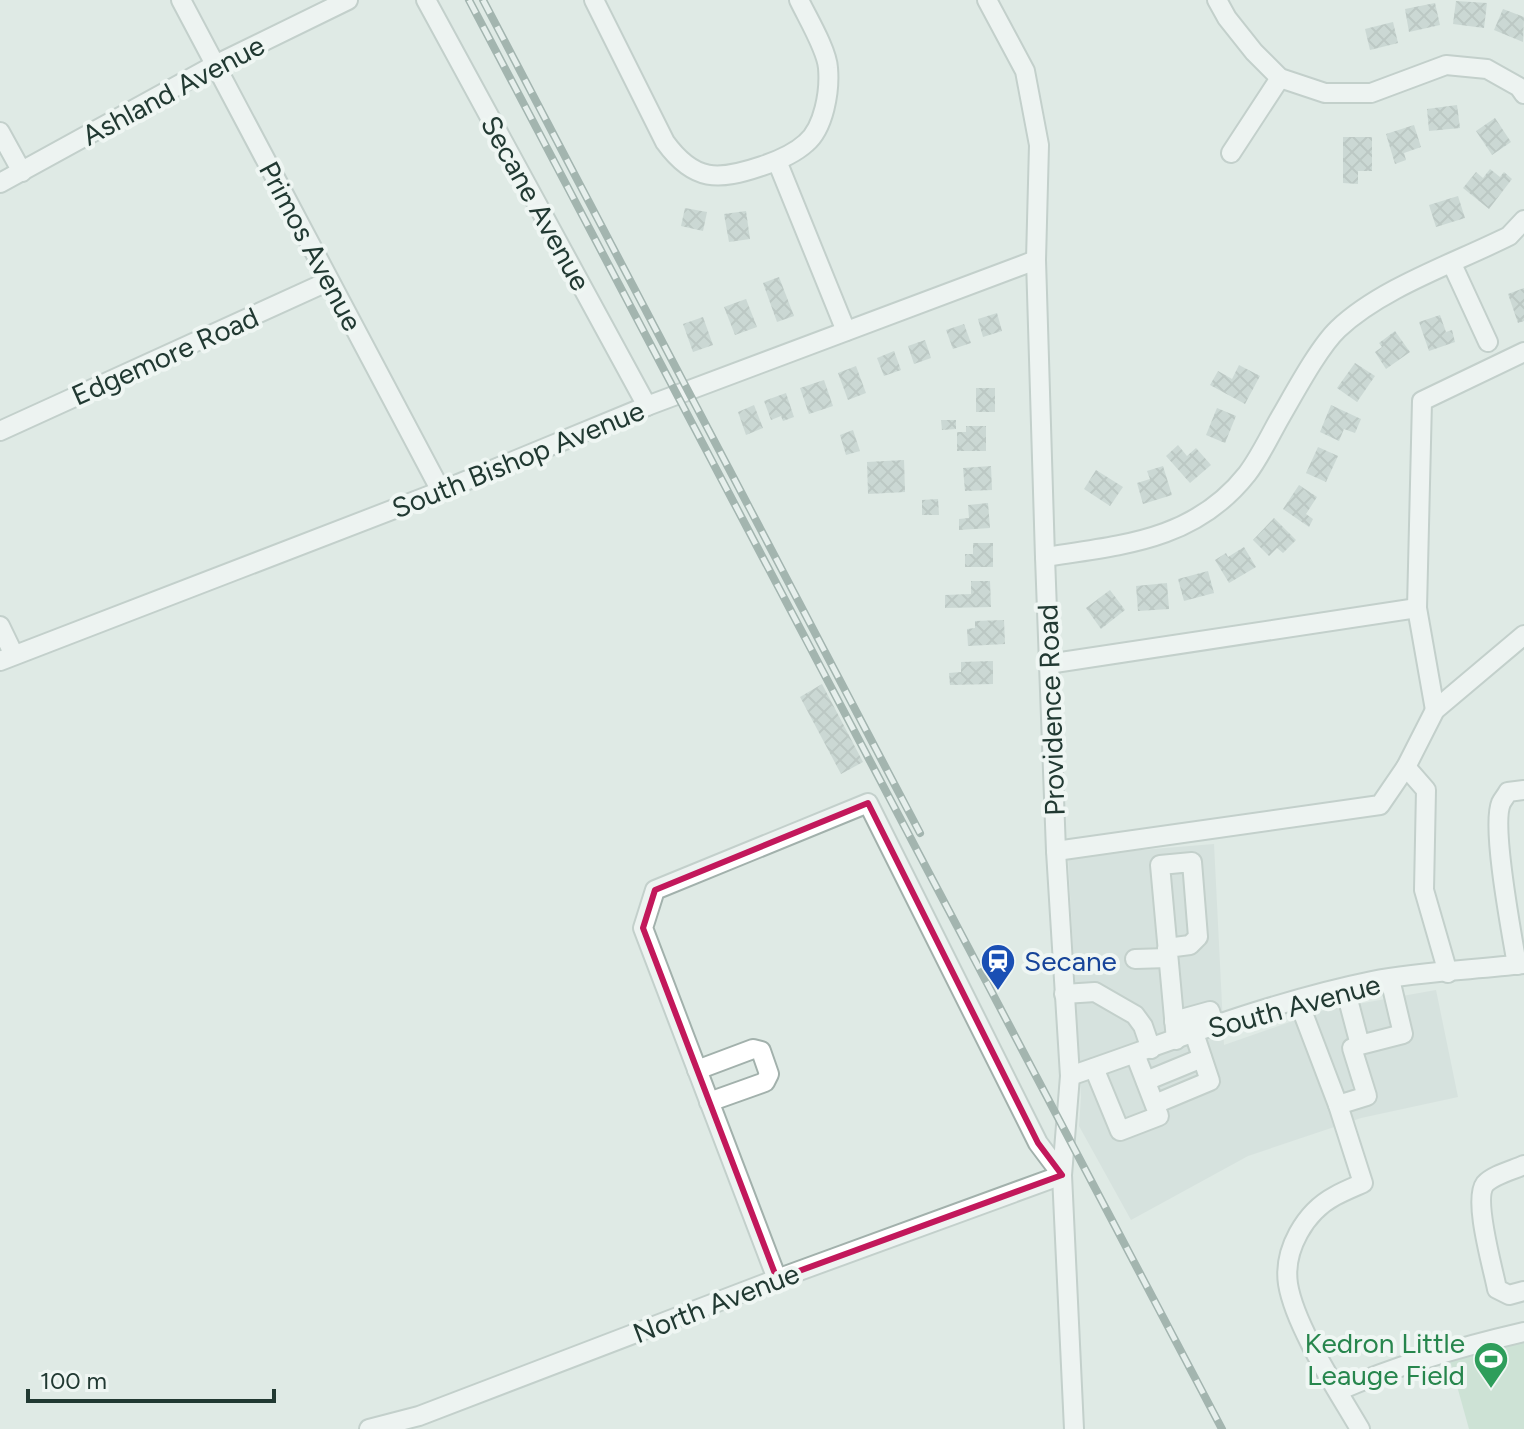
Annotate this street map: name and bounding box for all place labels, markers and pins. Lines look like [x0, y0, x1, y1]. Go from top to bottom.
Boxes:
station icon: Secane [979, 942, 1017, 992]
place label: Secane [1024, 944, 1117, 978]
place label: Kedron Little Leauge Field [1305, 1326, 1465, 1392]
sports icon: Kedron Little Leauge Field [1472, 1340, 1510, 1390]

